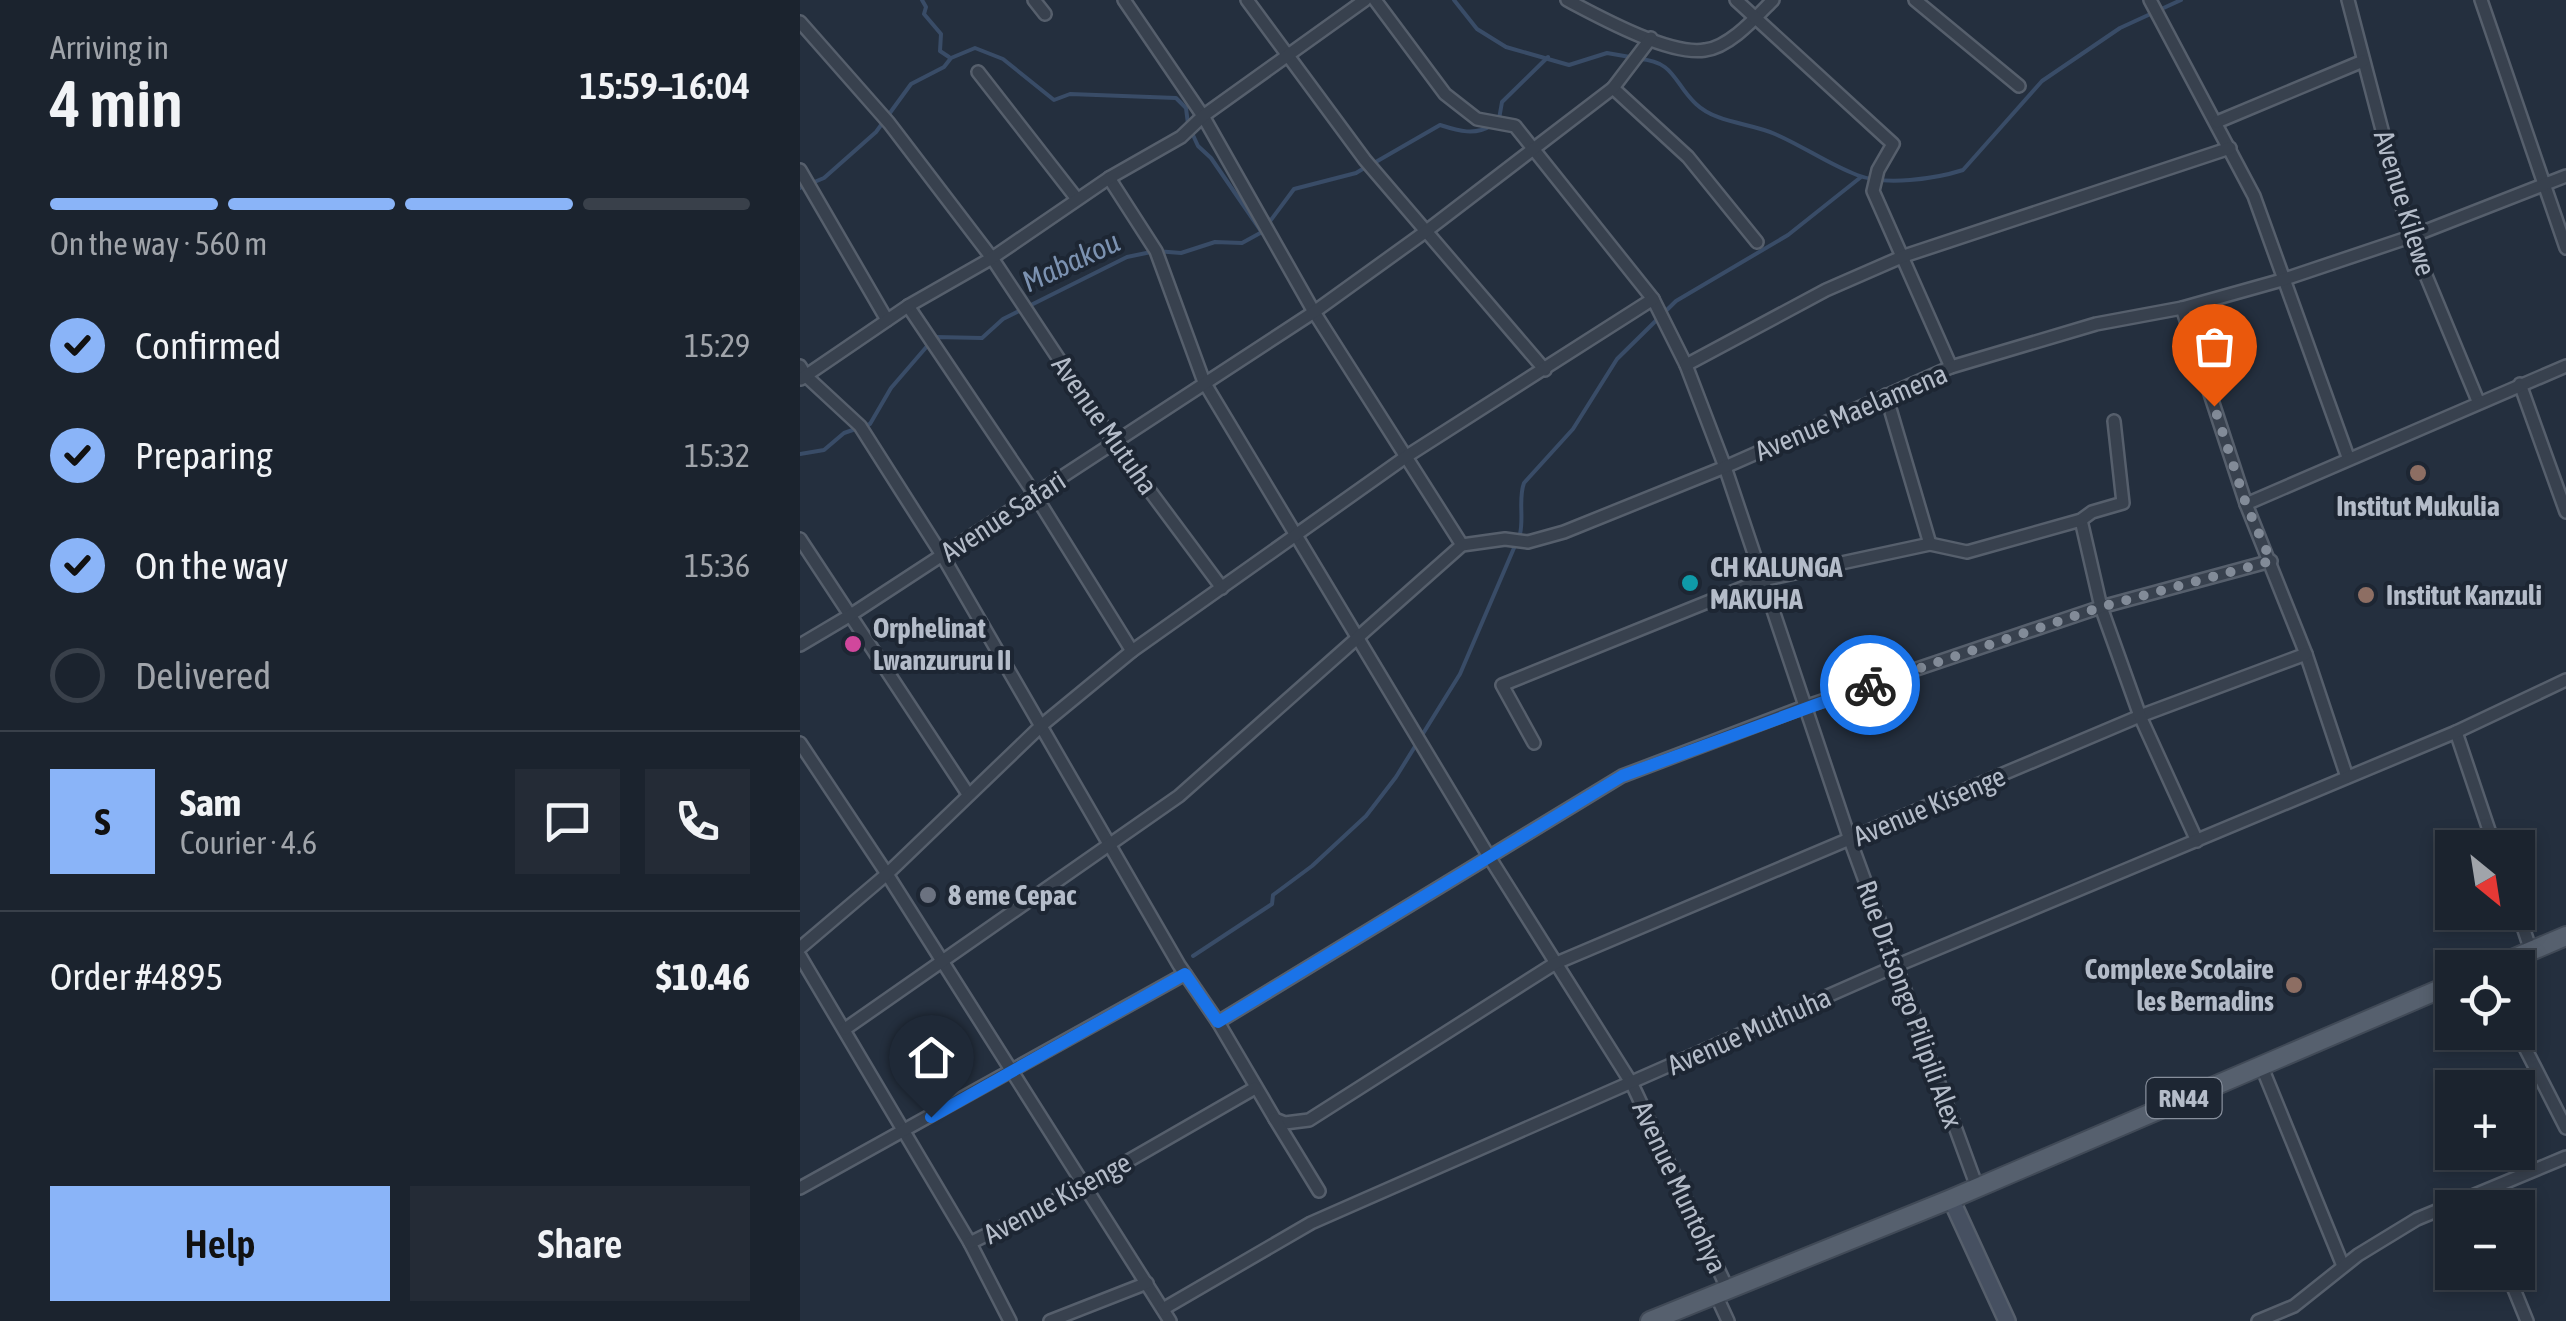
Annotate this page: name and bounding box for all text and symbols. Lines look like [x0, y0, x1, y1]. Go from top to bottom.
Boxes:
text: Arriving in [50, 29, 169, 66]
text: 15:59–16:04 [580, 64, 750, 107]
text: 4 min [50, 66, 183, 141]
street label: Avenue Kilewe [2368, 126, 2442, 280]
water label: Mabakou [1017, 224, 1125, 298]
text: On the way · 560 m [50, 225, 267, 262]
pin [2172, 304, 2257, 407]
icon: check [50, 318, 105, 373]
icon: bag [2187, 319, 2242, 374]
text: Confirmed [135, 324, 281, 367]
text: 15:29 [684, 327, 750, 364]
street label: Avenue Mutuha [1045, 350, 1165, 500]
street label: Avenue Maelamena [1750, 357, 1952, 467]
icon: check [50, 428, 105, 483]
text: Preparing [135, 434, 273, 477]
text: 15:32 [684, 437, 750, 474]
marker: Institut Mukulia [2407, 462, 2429, 484]
street label: Avenue Safari [935, 464, 1071, 568]
place label: Institut Mukulia [2336, 490, 2500, 522]
icon: check [50, 538, 105, 593]
text: On the way [135, 544, 288, 587]
text: 15:36 [684, 547, 750, 584]
place label: CH KALUNGA MAKUHA [1710, 551, 1843, 615]
marker: CH KALUNGA MAKUHA [1679, 572, 1701, 594]
place label: Institut Kanzuli [2386, 579, 2542, 611]
marker: Institut Kanzuli [2355, 584, 2377, 606]
place label: Orphelinat Lwanzururu II [873, 612, 1011, 676]
marker: Orphelinat Lwanzururu II [842, 633, 864, 655]
courier [1820, 635, 1920, 735]
text: Delivered [135, 654, 271, 697]
icon: bike [1843, 658, 1898, 713]
street label: Avenue Kisenge [1848, 760, 2010, 852]
button: chat [515, 769, 620, 874]
button: phone [645, 769, 750, 874]
text: Sam [180, 781, 241, 824]
text: S [95, 800, 110, 843]
text: Courier · 4.6 [180, 824, 317, 861]
north arrow [2435, 830, 2535, 930]
map controls [2435, 830, 2535, 1290]
street label: Rue Dr.tsongo Pilipili Alex [1850, 876, 1970, 1132]
place label: 8 eme Cepac [948, 879, 1077, 911]
marker: 8 eme Cepac [917, 884, 939, 906]
button: locate [2435, 950, 2535, 1050]
place label: Complexe Scolaire les Bernadins [2085, 953, 2274, 1017]
text: Order #4895 [50, 955, 223, 998]
text: $10.46 [656, 955, 750, 998]
marker: Complexe Scolaire les Bernadins [2283, 974, 2305, 996]
street label: Avenue Muthuha [1662, 981, 1836, 1081]
pin [889, 1015, 974, 1118]
icon: home [904, 1030, 959, 1085]
button: + [2435, 1070, 2535, 1170]
road number: RN44 [2146, 1078, 2222, 1118]
street label: Avenue Muntohya [1626, 1096, 1734, 1278]
street label: Avenue Kisenge [978, 1146, 1136, 1250]
button: Help [50, 1186, 390, 1301]
button: Share [410, 1186, 750, 1301]
button: − [2435, 1190, 2535, 1290]

